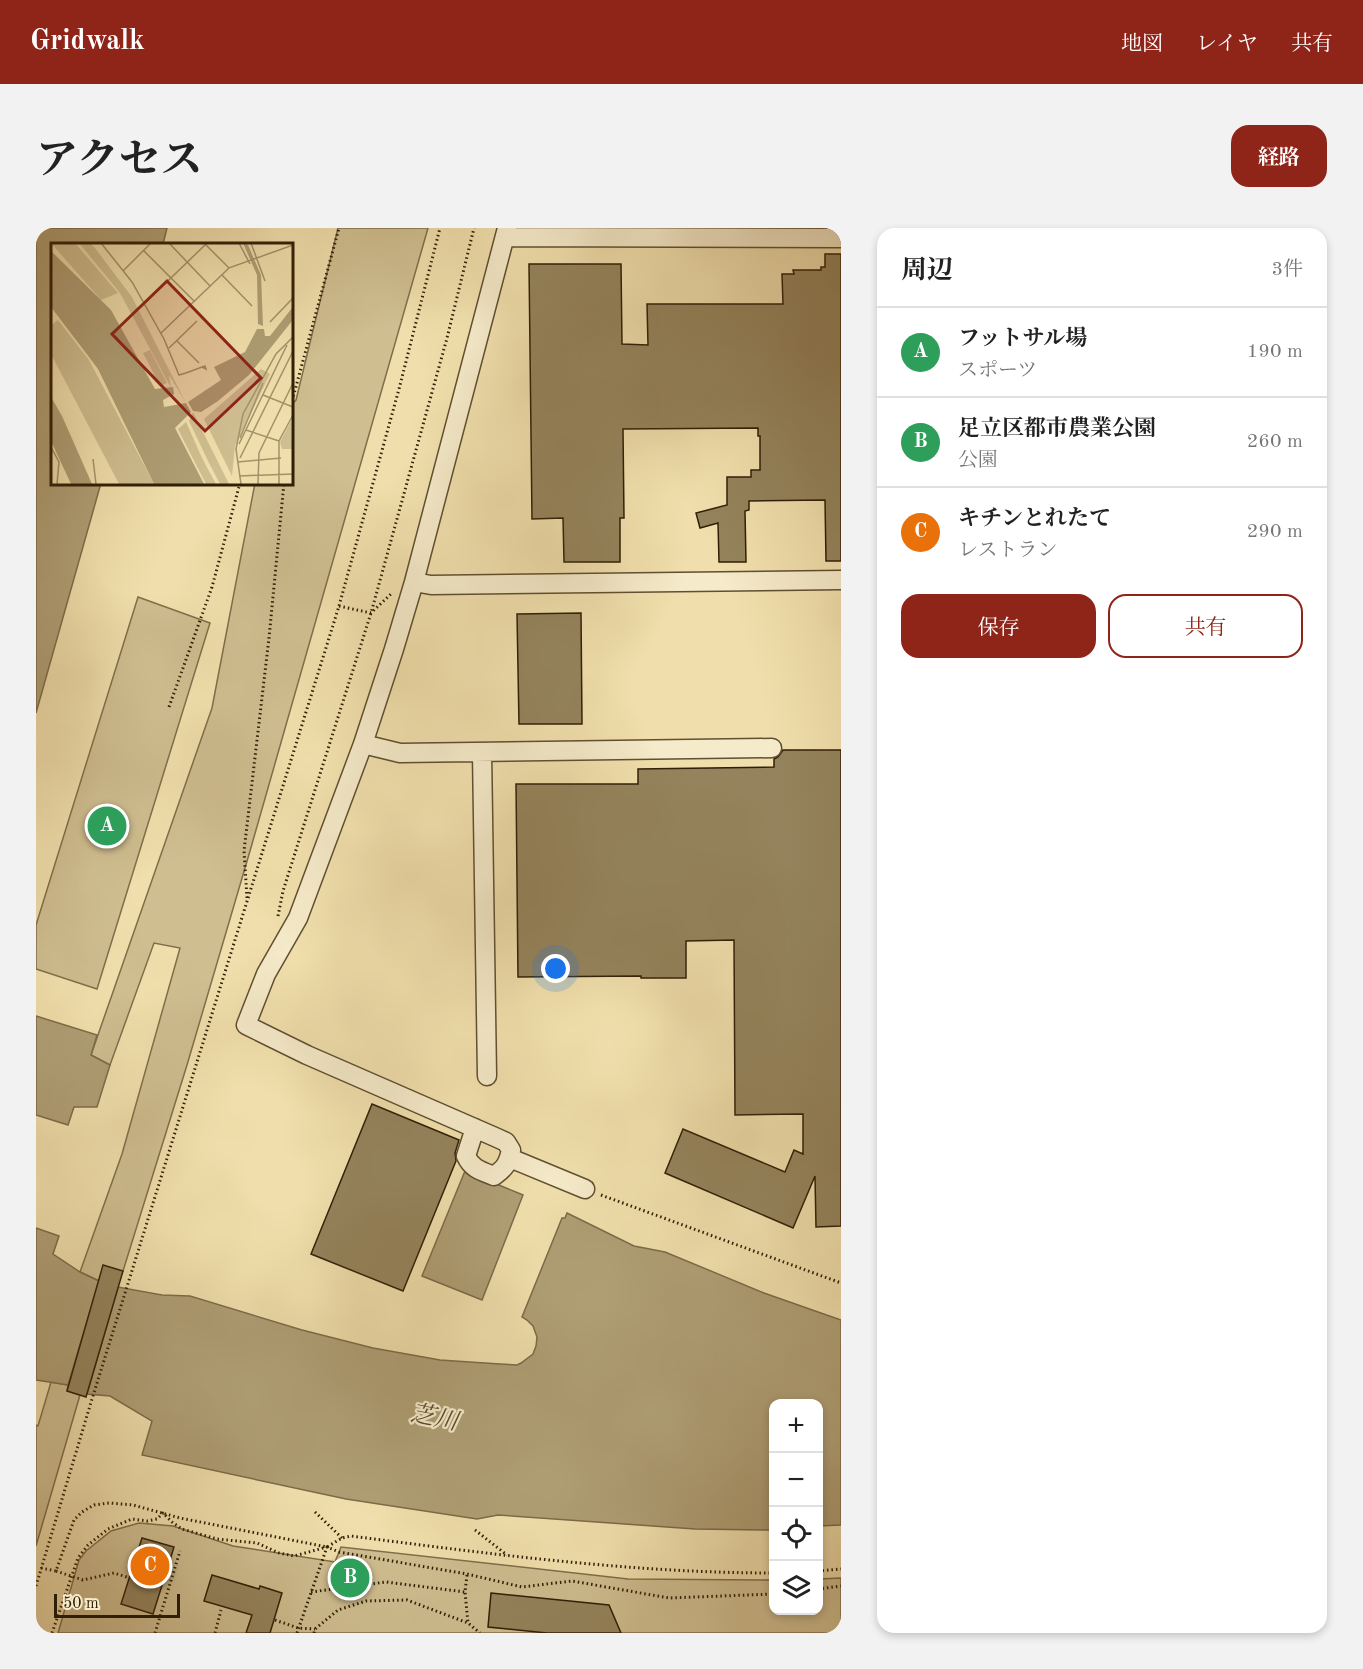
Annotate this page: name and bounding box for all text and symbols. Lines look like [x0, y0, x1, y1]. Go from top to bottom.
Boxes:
text: Gridwalk [30, 28, 145, 56]
text: 地図 [1121, 34, 1163, 55]
text: レイヤ [1196, 34, 1258, 55]
text: 共有 [1291, 34, 1333, 55]
button: 経路 [1231, 125, 1327, 187]
text: アクセス [36, 141, 203, 183]
inset map [51, 243, 292, 484]
text: 周辺 [901, 258, 953, 284]
text: 3件 [1271, 260, 1303, 280]
text: フットサル場 [958, 328, 1087, 350]
text: A [913, 342, 928, 362]
text: 190 m [1247, 342, 1303, 362]
text: スポーツ [958, 361, 1037, 381]
text: 足立区都市農業公園 [958, 418, 1156, 440]
text: B [913, 432, 928, 452]
text: 260 m [1247, 432, 1303, 452]
text: 公園 [958, 451, 998, 471]
text: キチンとれたて [958, 508, 1111, 530]
text: C [914, 522, 927, 542]
text: 290 m [1247, 522, 1303, 542]
text: レストラン [958, 541, 1057, 561]
button: 保存 [901, 594, 1096, 658]
button: 共有 [1108, 594, 1303, 658]
pin: A [88, 804, 126, 848]
your location [541, 954, 570, 983]
map controls [769, 1399, 823, 1615]
button: + [769, 1399, 823, 1453]
water label: 芝川 [408, 1400, 463, 1436]
button: − [769, 1453, 823, 1507]
button: locate [769, 1507, 823, 1561]
pin: C [130, 1544, 170, 1588]
pin: B [330, 1556, 370, 1600]
button: layers [769, 1561, 823, 1615]
scale bar [54, 1591, 180, 1618]
text: 50 m [63, 1596, 99, 1612]

